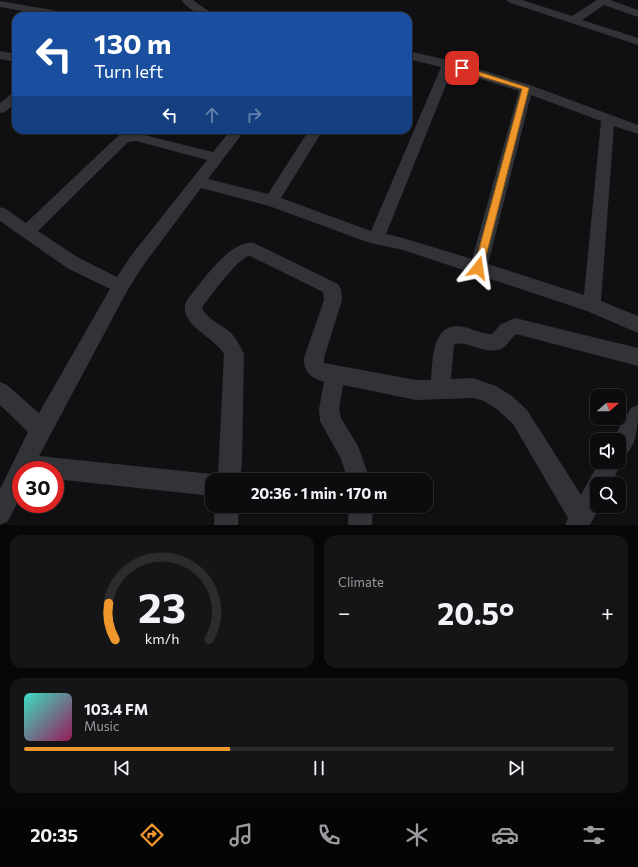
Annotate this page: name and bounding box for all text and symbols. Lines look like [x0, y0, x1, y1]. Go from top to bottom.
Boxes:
text: 130 m [94, 26, 171, 60]
icon: left [28, 28, 80, 80]
pin [445, 51, 479, 85]
icon: arrive [451, 57, 473, 79]
text: Turn left [94, 60, 163, 82]
icon: left [159, 104, 181, 126]
icon: ahead [201, 104, 223, 126]
icon: right [243, 104, 265, 126]
position arrow [457, 247, 499, 289]
north arrow [590, 389, 626, 425]
map controls [590, 389, 626, 513]
button: sound [590, 433, 626, 469]
speed limit sign: 30 [12, 461, 64, 513]
button: search [590, 477, 626, 513]
text: 20:36 · 1 min · 170 m [251, 484, 387, 502]
text: Climate [338, 574, 384, 590]
text: 23 [138, 580, 186, 631]
text: 20.5° [437, 594, 514, 631]
text: − [338, 599, 351, 626]
text: + [601, 599, 614, 626]
text: km/h [145, 628, 179, 646]
text: 103.4 FM [84, 700, 148, 718]
text: Music [84, 718, 119, 734]
icon: previous [111, 757, 133, 779]
icon: pause [308, 757, 330, 779]
icon: next [505, 757, 527, 779]
icon: directions [138, 821, 166, 849]
icon: music [227, 821, 255, 849]
icon: phone [315, 821, 343, 849]
icon: climate [403, 821, 431, 849]
icon: car [491, 821, 519, 849]
icon: filters [580, 821, 608, 849]
text: 20:35 [30, 824, 78, 846]

